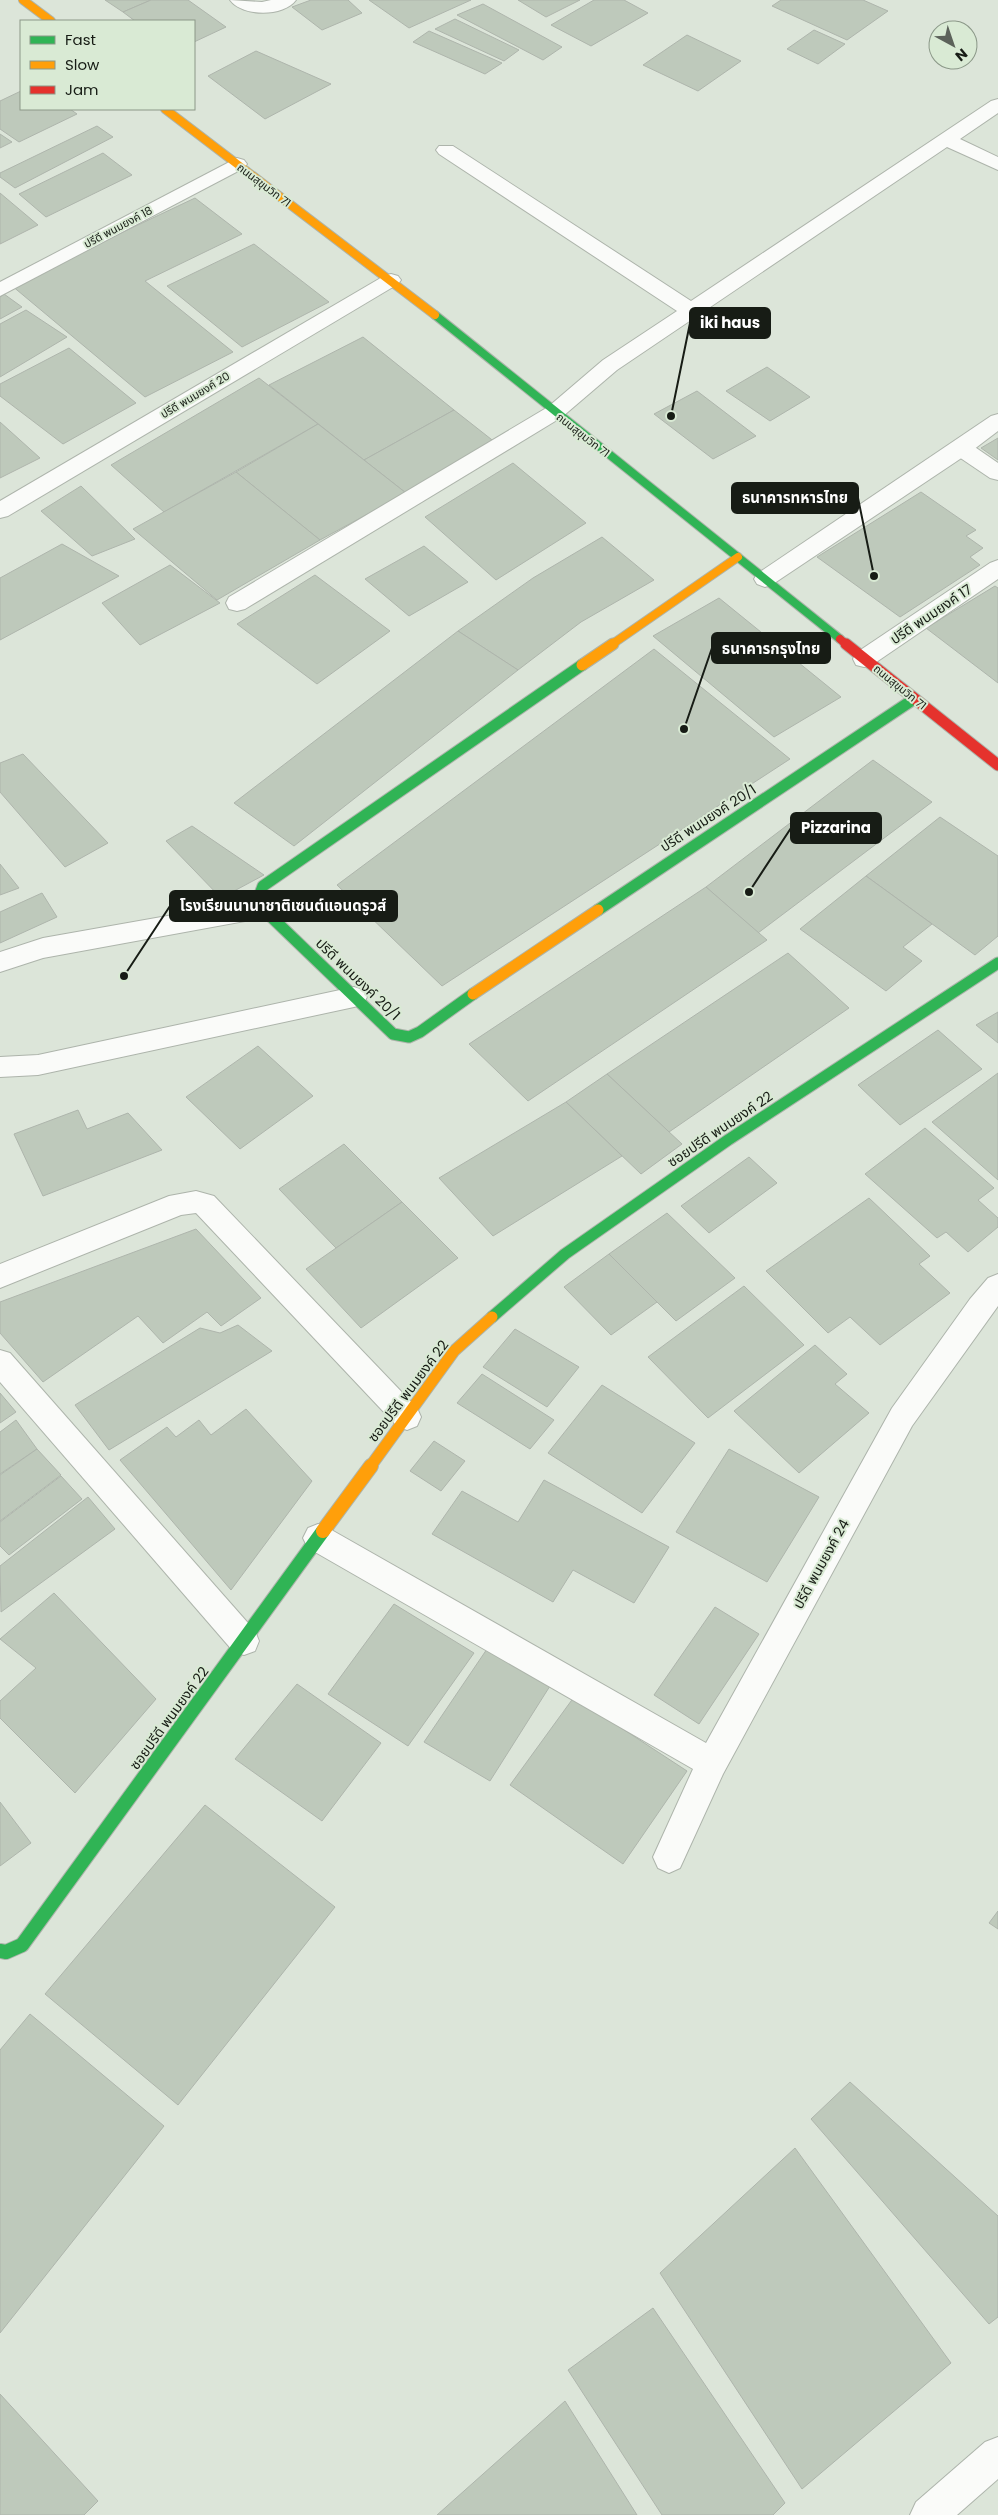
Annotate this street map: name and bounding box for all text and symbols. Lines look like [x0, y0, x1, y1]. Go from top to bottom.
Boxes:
legend [20, 20, 195, 110]
north arrow [928, 20, 978, 70]
text: Fast [65, 29, 96, 50]
text: N [951, 44, 972, 66]
text: Slow [65, 54, 100, 75]
text: Jam [65, 79, 99, 100]
street label: ถนนสุขุมวิท 71 [234, 159, 294, 211]
street label: ปรีดี พนมยงค์ 18 [81, 202, 155, 252]
callout: iki haus [690, 308, 770, 338]
text: iki haus [700, 312, 760, 333]
street label: ปรีดี พนมยงค์ 20 [157, 368, 233, 422]
street label: ถนนสุขุมวิท 71 [553, 409, 613, 461]
callout: ธนาคารทหารไทย [732, 483, 858, 513]
text: ธนาคารทหารไทย [742, 487, 848, 508]
street label: ปรีดี พนมยงค์ 17 [886, 579, 976, 649]
callout: ธนาคารกรุงไทย [712, 633, 830, 663]
text: ธนาคารกรุงไทย [722, 638, 820, 659]
street label: ถนนสุขุมวิท 71 [870, 661, 930, 713]
street label: ปรีดี พนมยงค์ 20/1 [656, 779, 760, 857]
callout: Pizzarina [791, 813, 881, 843]
text: Pizzarina [801, 817, 871, 838]
callout: โรงเรียนนานาชาติเซนต์แอนดรูวส์ [170, 891, 397, 921]
text: โรงเรียนนานาชาติเซนต์แอนดรูวส์ [180, 895, 386, 916]
street label: ปรีดี พนมยงค์ 20/1 [311, 933, 405, 1025]
street label: ซอยปรีดี พนมยงค์ 22 [663, 1086, 777, 1172]
street label: ซอยปรีดี พนมยงค์ 22 [363, 1336, 453, 1446]
street label: ปรีดี พนมยงค์ 24 [788, 1515, 854, 1612]
street label: ซอยปรีดี พนมยงค์ 22 [125, 1662, 213, 1774]

